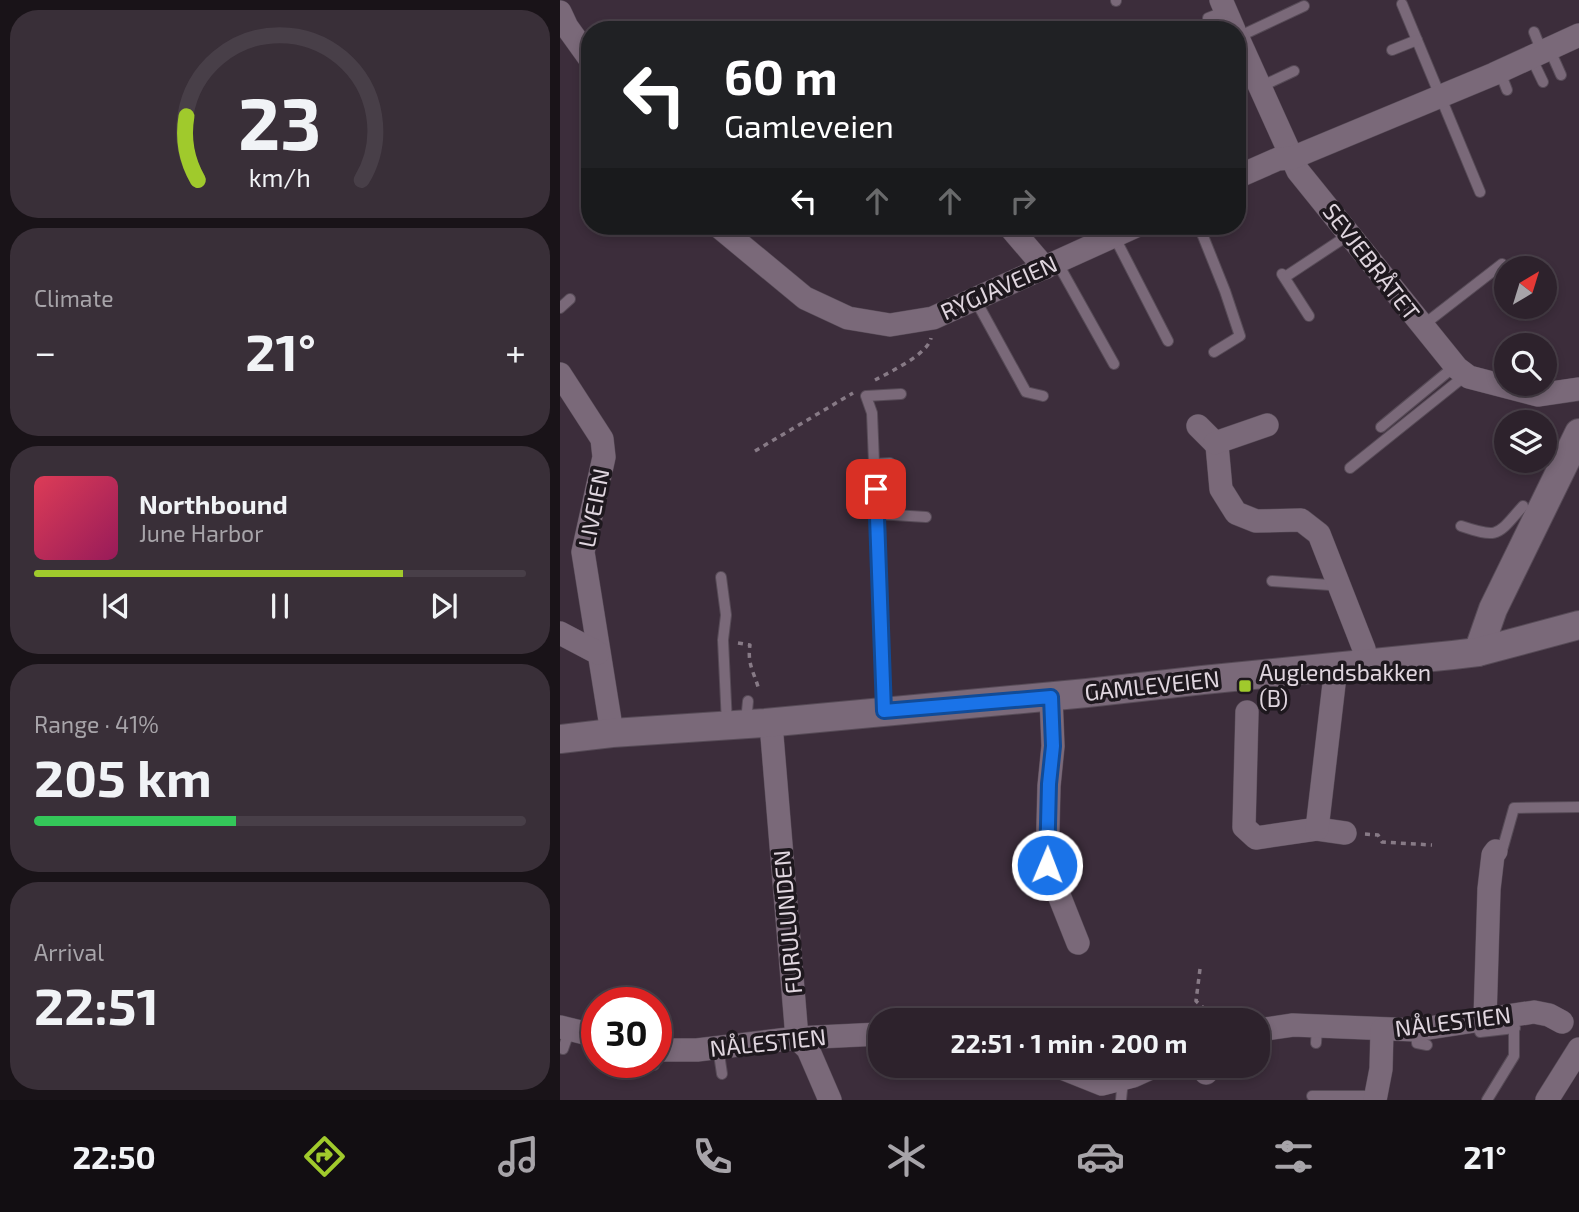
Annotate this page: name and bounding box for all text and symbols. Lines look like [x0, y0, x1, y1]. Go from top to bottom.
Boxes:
text: 60 m [724, 46, 838, 105]
icon: left [609, 49, 700, 140]
text: 23 [238, 77, 322, 165]
text: Gamleveien [724, 106, 894, 144]
text: km/h [249, 162, 311, 192]
icon: left [785, 182, 823, 220]
icon: ahead [858, 182, 896, 220]
icon: ahead [931, 182, 969, 220]
icon: right [1004, 182, 1042, 220]
street label: SEVJEBRÅTET [1317, 197, 1426, 325]
street label: RYGJAVEIEN [936, 249, 1061, 325]
north arrow [1494, 256, 1558, 318]
map controls [1494, 256, 1557, 473]
text: Climate [34, 284, 114, 312]
text: 21° [245, 319, 316, 381]
text: − [34, 328, 56, 374]
text: + [505, 328, 526, 374]
button: search [1494, 333, 1557, 396]
button: layers [1494, 410, 1557, 473]
pin [846, 459, 906, 519]
street label: LIVEIEN [572, 466, 614, 550]
icon: arrive [857, 470, 895, 508]
text: Northbound [139, 488, 288, 519]
text: June Harbor [139, 519, 263, 547]
icon: previous [97, 587, 135, 625]
icon: pause [261, 587, 299, 625]
icon: next [425, 587, 463, 625]
place label: Auglendsbakken (B) [1259, 658, 1431, 712]
street label: GAMLEVEIEN [1083, 664, 1221, 706]
marker: Auglendsbakken (B) [1237, 678, 1253, 694]
text: Range · 41% [34, 710, 159, 738]
text: 205 km [34, 745, 212, 807]
position arrow [1010, 828, 1084, 902]
street label: FURULUNDEN [767, 849, 807, 995]
text: Arrival [34, 938, 104, 966]
text: 22:51 [34, 973, 159, 1035]
speed limit sign: 30 [581, 987, 672, 1078]
street label: NÅLESTIEN [1393, 1000, 1512, 1042]
street label: NÅLESTIEN [708, 1022, 827, 1062]
text: 22:51 · 1 min · 200 m [951, 1027, 1188, 1058]
icon: directions [300, 1132, 349, 1181]
icon: music [494, 1132, 543, 1181]
icon: phone [688, 1132, 737, 1181]
icon: climate [882, 1132, 931, 1181]
icon: car [1076, 1132, 1125, 1181]
icon: filters [1269, 1132, 1318, 1181]
text: 22:50 [72, 1137, 156, 1175]
text: 21° [1463, 1137, 1507, 1175]

